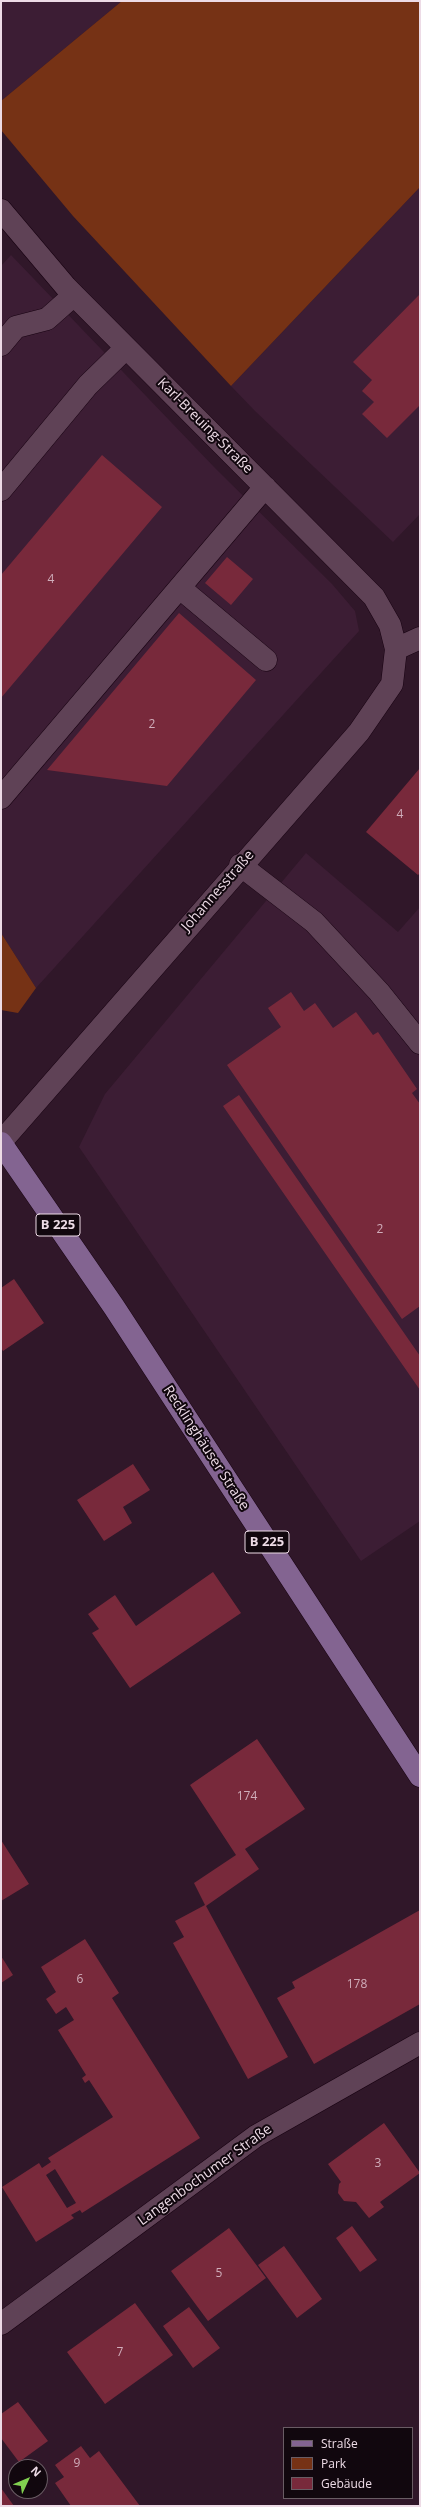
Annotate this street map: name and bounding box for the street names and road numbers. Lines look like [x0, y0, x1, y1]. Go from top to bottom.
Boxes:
street label: Karl-Breuing-Straße [154, 375, 256, 477]
street label: Johannesstraße [178, 847, 258, 935]
road number: B 225 [36, 1214, 80, 1236]
street label: Recklinghäuser Straße [159, 1382, 253, 1514]
road number: B 225 [245, 1531, 289, 1553]
street label: Langenbochumer Straße [135, 2121, 275, 2229]

